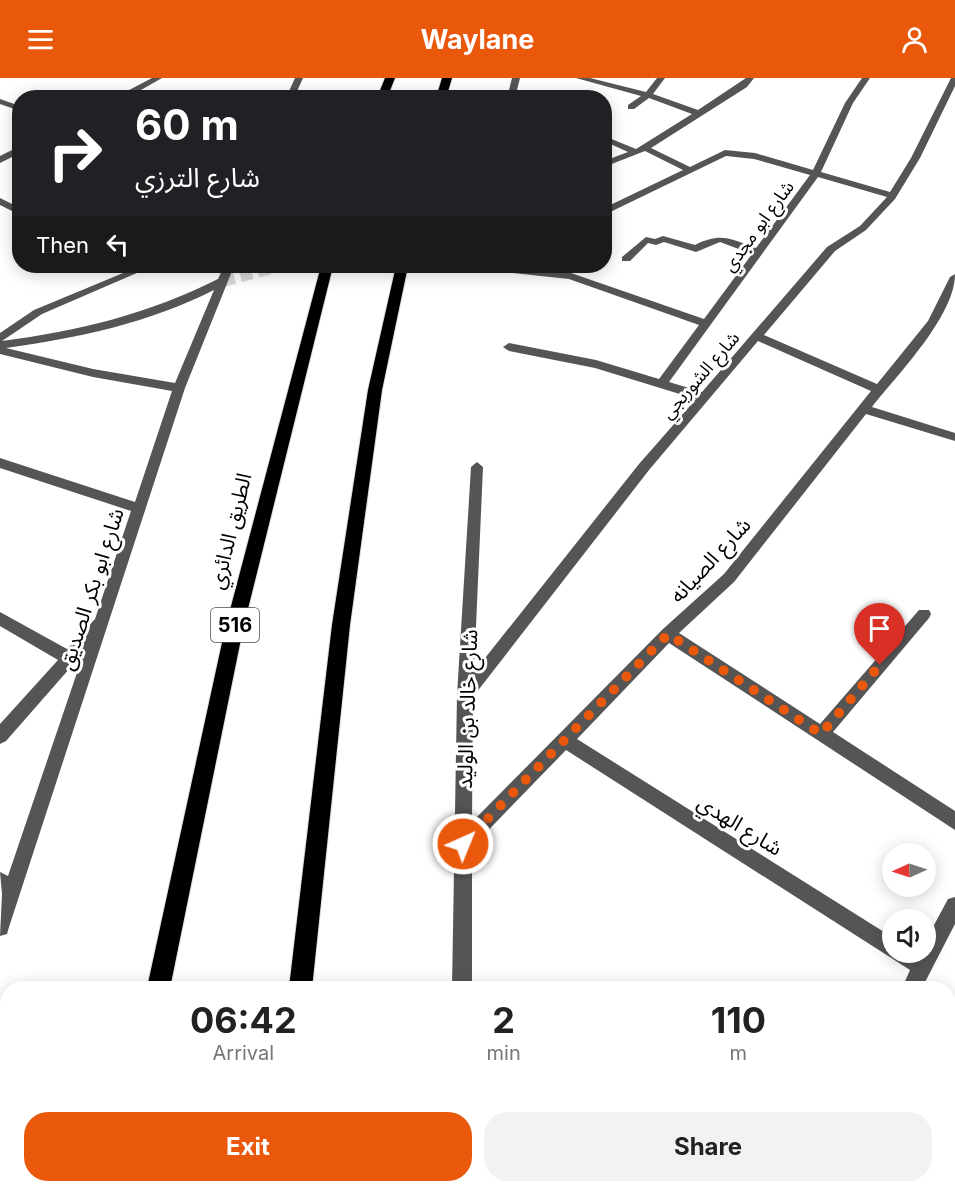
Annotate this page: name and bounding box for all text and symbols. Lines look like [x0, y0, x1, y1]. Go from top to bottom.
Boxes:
icon: menu [24, 23, 57, 56]
text: Waylane [421, 23, 534, 56]
icon: person [898, 23, 931, 56]
text: 60 m [135, 99, 239, 150]
icon: right [36, 114, 114, 192]
text: شارع الترزي [135, 161, 260, 194]
street label: شارع ابو مجدي [718, 177, 801, 278]
icon: left [101, 228, 134, 261]
text: Then [36, 232, 89, 258]
street label: شارع الشوربجي [656, 327, 747, 425]
street label: الطريق الدائري [204, 470, 260, 593]
street label: شارع ابو بكر الصديق [53, 505, 132, 674]
street label: شارع الصيانه [664, 512, 758, 610]
pin [854, 603, 905, 665]
road number: 516 [211, 608, 259, 642]
icon: arrive [863, 612, 896, 645]
street label: شارع خالد بن الوليد [452, 629, 485, 789]
street label: شارع الهدي [691, 789, 787, 864]
position arrow [431, 812, 495, 876]
north arrow [882, 843, 936, 897]
map controls [882, 843, 936, 963]
button: sound [882, 909, 936, 963]
text: 06:42 [190, 998, 297, 1042]
text: 2 [492, 998, 515, 1042]
text: 110 [711, 998, 766, 1042]
text: Arrival [213, 1041, 274, 1065]
text: min [487, 1041, 521, 1065]
text: m [730, 1041, 747, 1065]
button: Exit [24, 1112, 472, 1181]
button: Share [484, 1112, 932, 1181]

